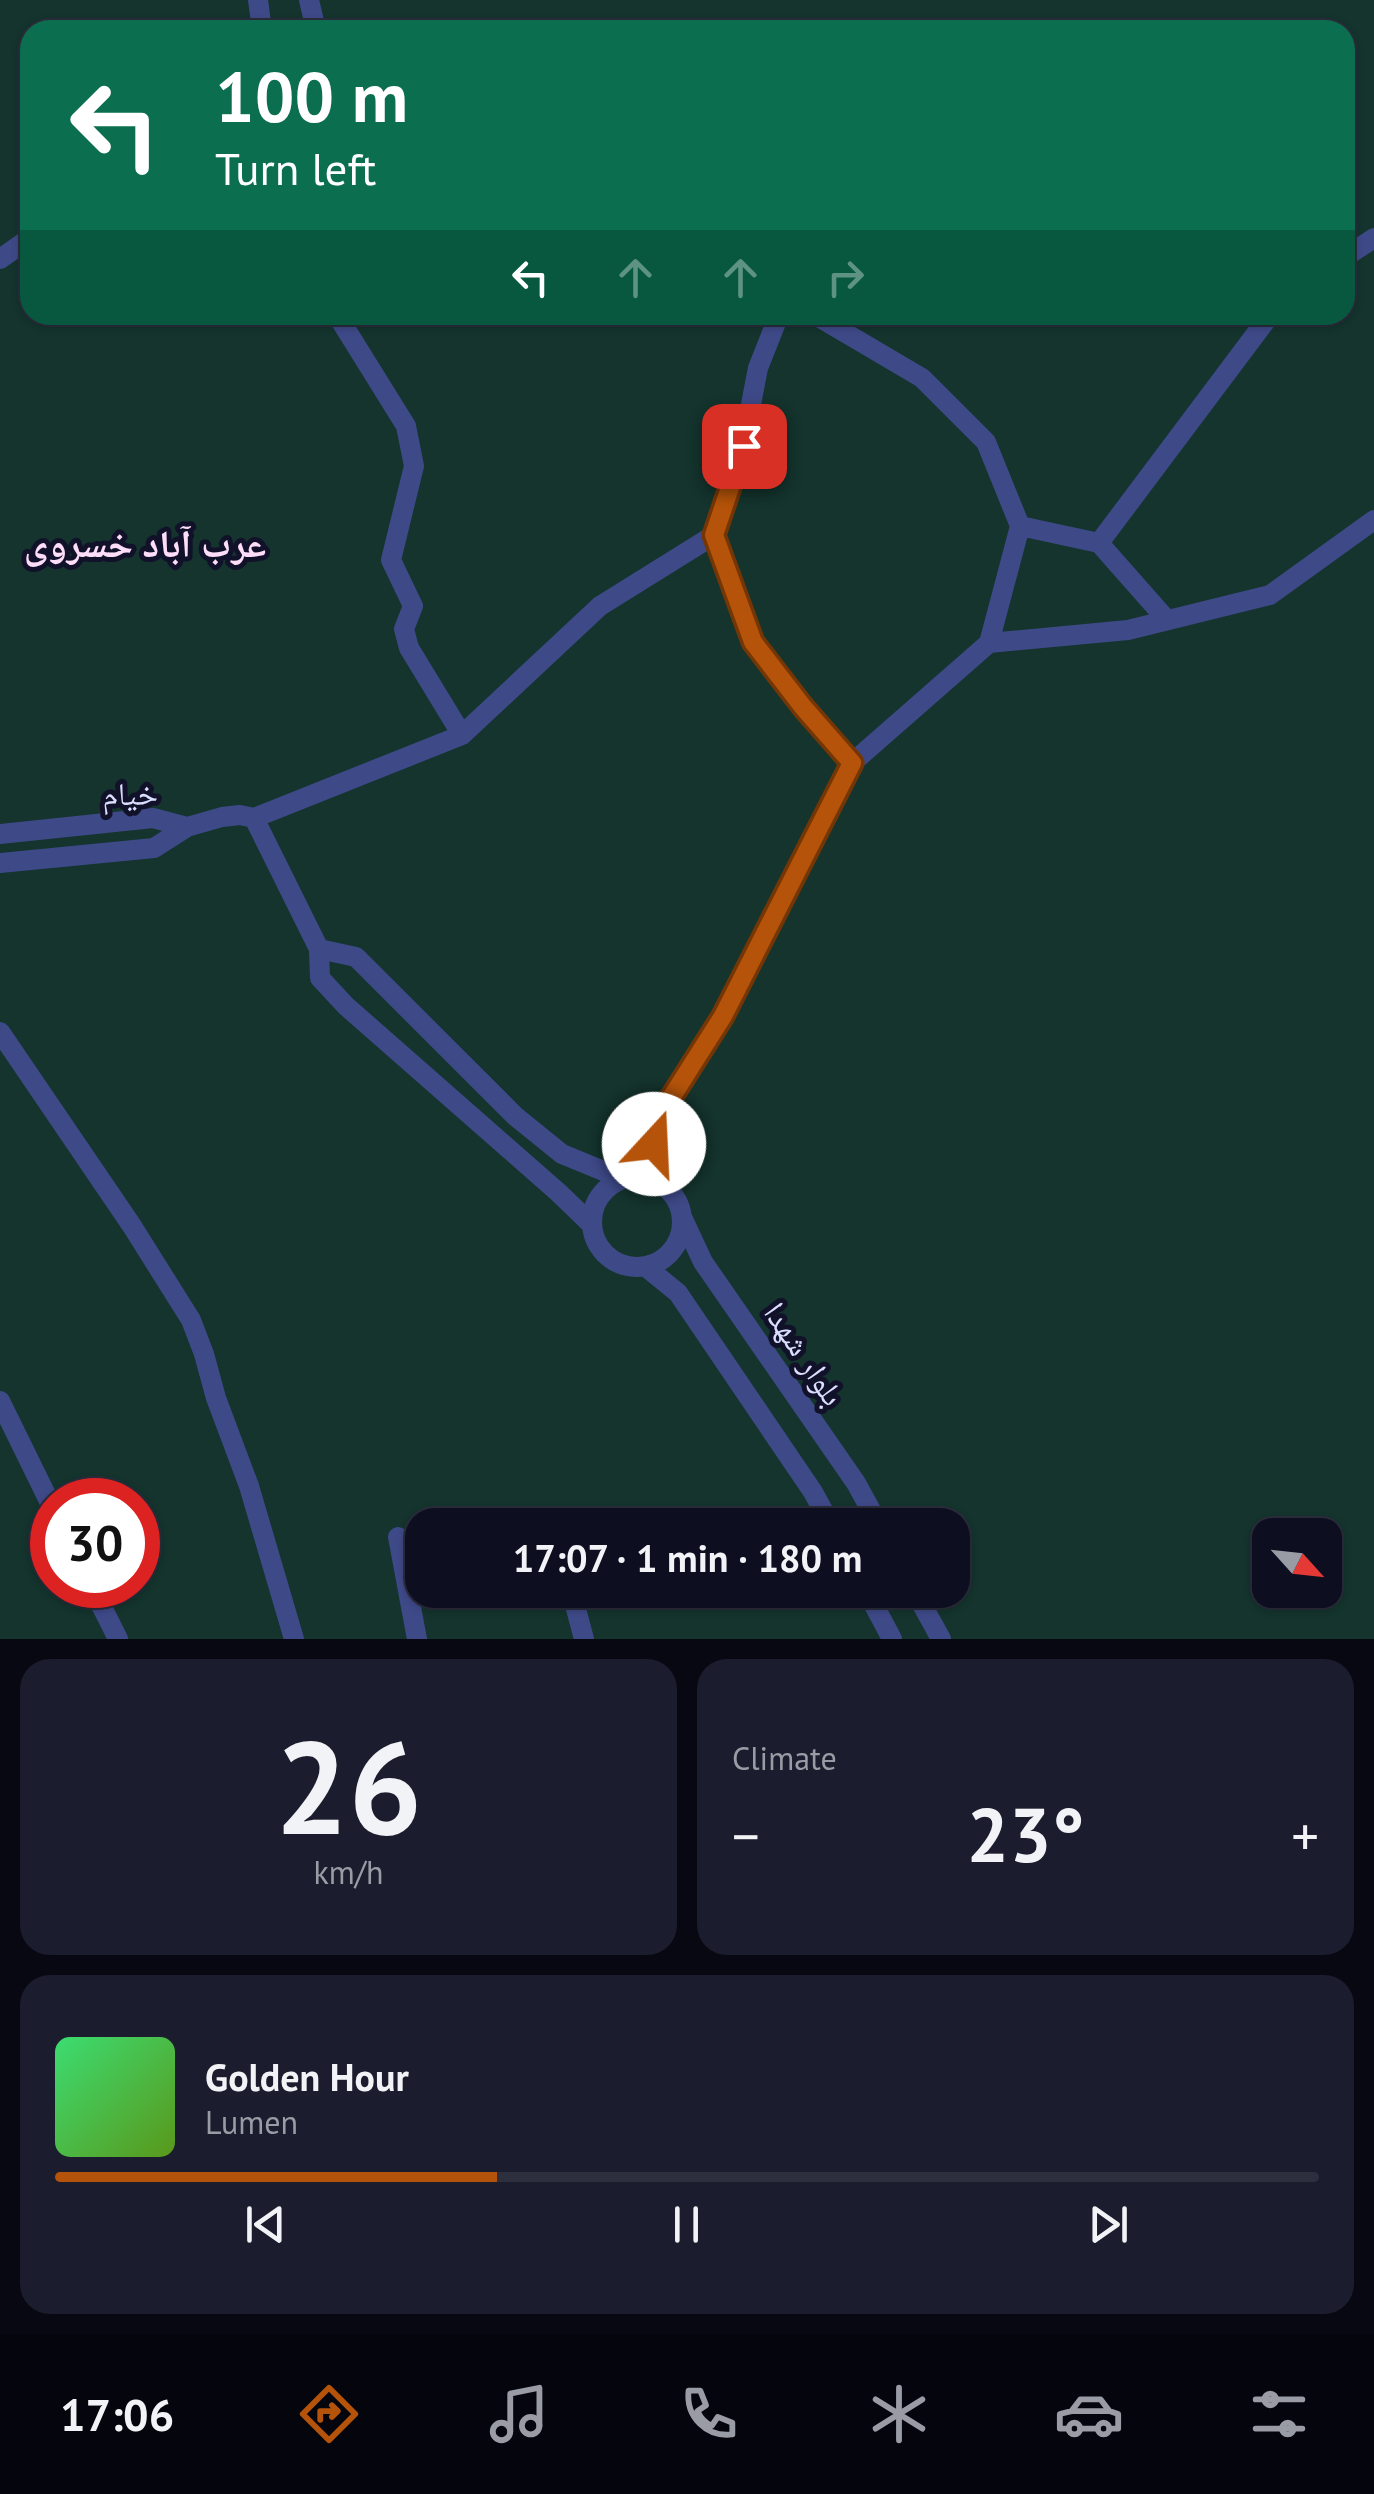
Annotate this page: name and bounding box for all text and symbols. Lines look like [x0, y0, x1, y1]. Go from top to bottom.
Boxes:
text: 100 m [215, 51, 408, 141]
icon: left [50, 60, 180, 190]
text: Turn left [215, 139, 376, 197]
icon: left [503, 250, 558, 305]
icon: ahead [608, 250, 663, 305]
icon: ahead [713, 250, 768, 305]
icon: right [818, 250, 873, 305]
pin [702, 404, 787, 489]
icon: arrive [717, 419, 772, 474]
district label: عرب آباد خسروی [24, 518, 266, 567]
street label: خیام [102, 772, 158, 815]
position arrow [602, 1092, 706, 1196]
street label: بلوار شهدا [755, 1294, 855, 1413]
speed limit sign: 30 [30, 1478, 160, 1608]
north arrow [1252, 1518, 1342, 1608]
map controls [1252, 1518, 1342, 1608]
text: 17:07 · 1 min · 180 m [513, 1533, 862, 1582]
text: 26 [275, 1702, 422, 1870]
text: Climate [732, 1737, 837, 1779]
text: 23° [967, 1786, 1084, 1883]
text: − [732, 1800, 760, 1871]
text: + [1291, 1800, 1319, 1871]
text: km/h [313, 1851, 384, 1893]
text: Golden Hour [205, 2052, 409, 2101]
text: Lumen [205, 2101, 298, 2143]
icon: previous [238, 2197, 293, 2252]
icon: pause [659, 2197, 714, 2252]
icon: next [1081, 2197, 1136, 2252]
icon: directions [294, 2379, 364, 2449]
icon: music [484, 2379, 554, 2449]
icon: phone [674, 2379, 744, 2449]
icon: climate [864, 2379, 934, 2449]
icon: car [1054, 2379, 1124, 2449]
icon: filters [1244, 2379, 1314, 2449]
text: 17:06 [60, 2385, 174, 2443]

